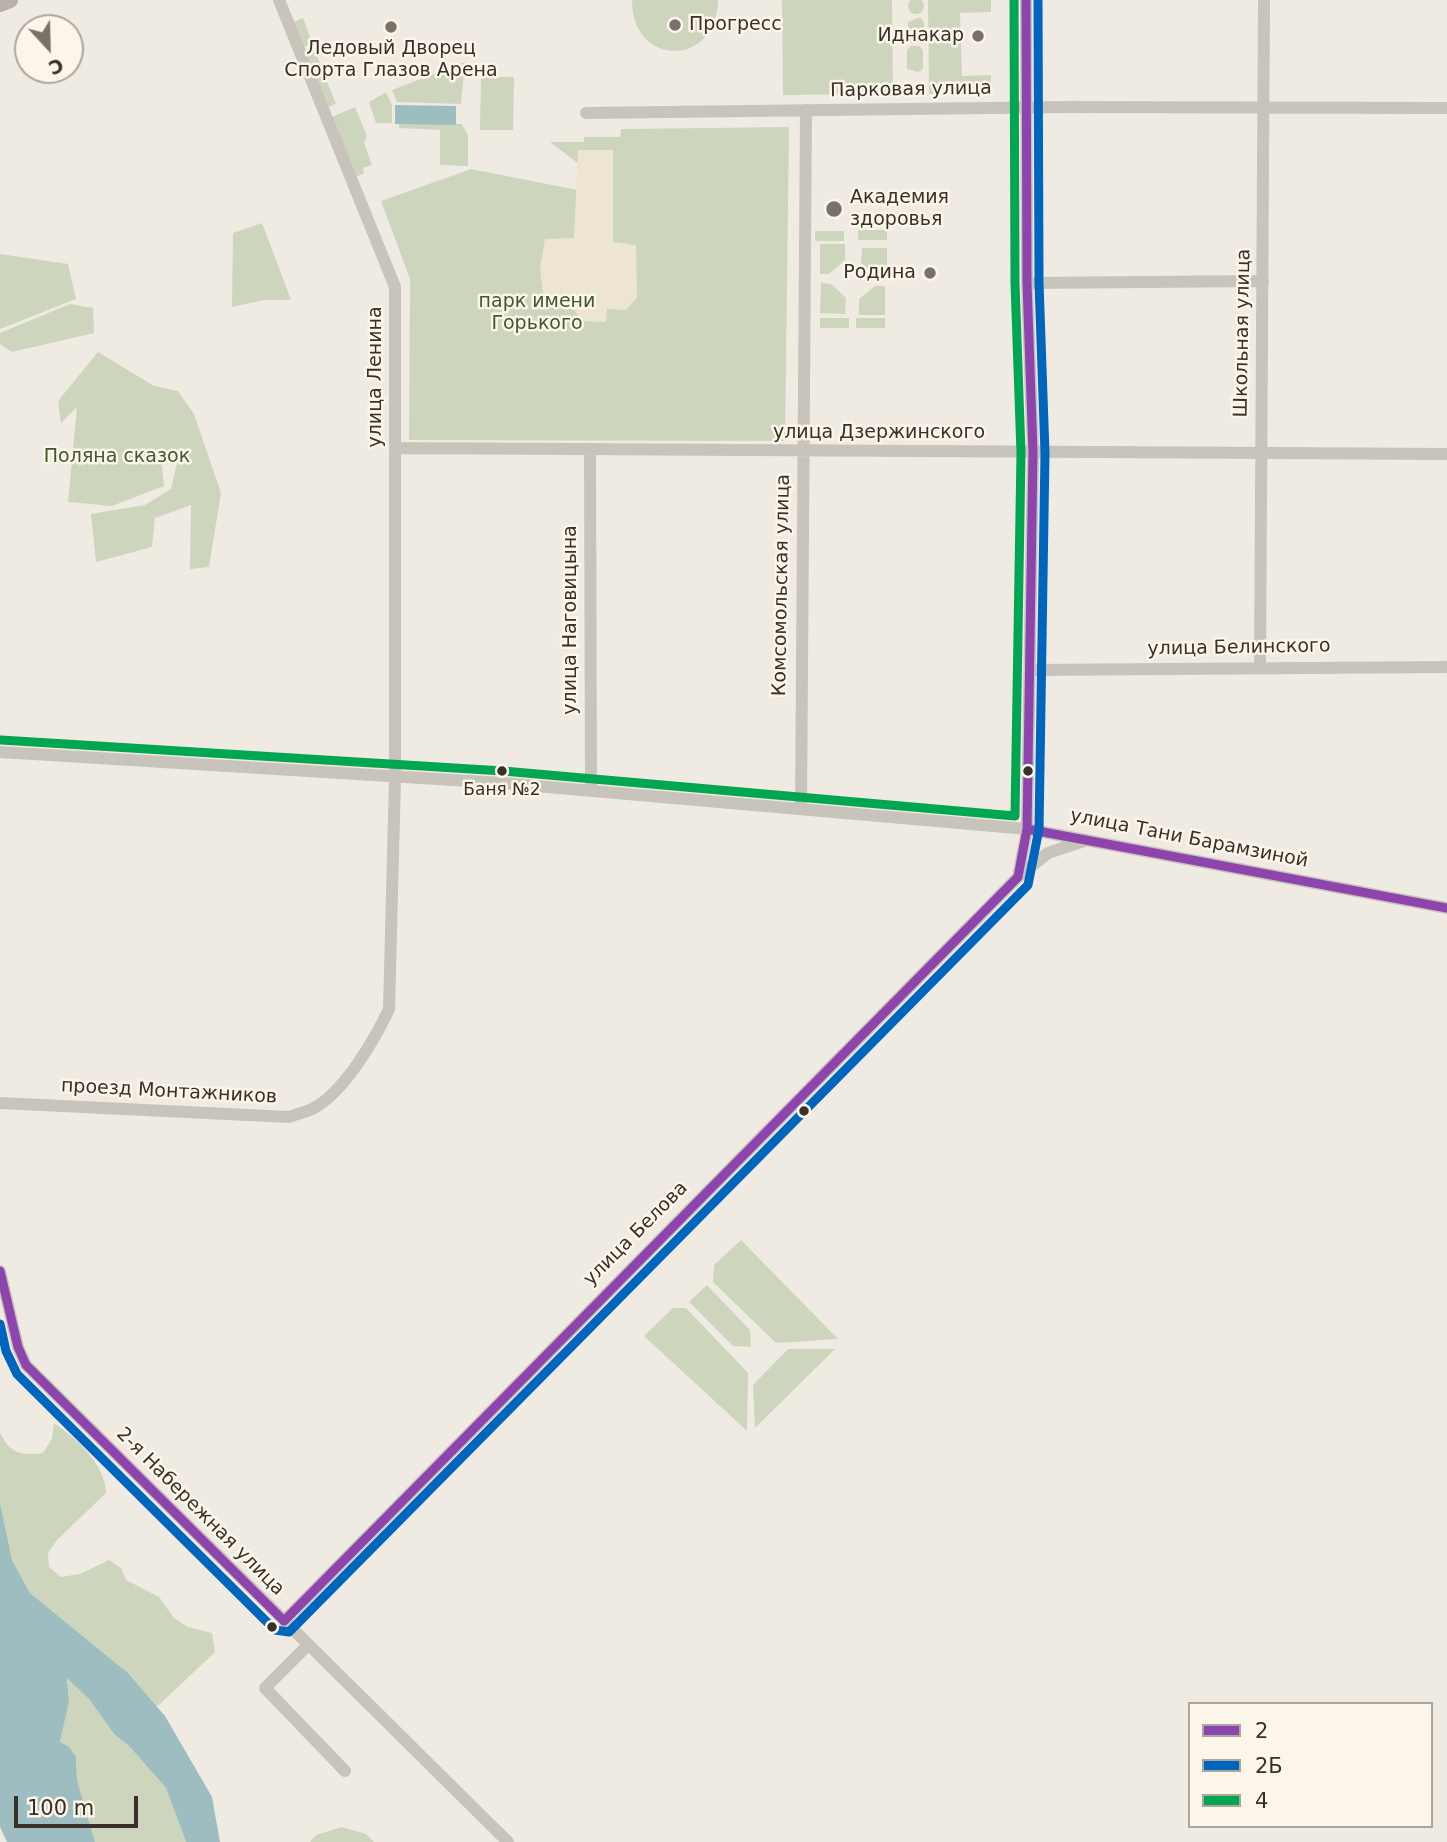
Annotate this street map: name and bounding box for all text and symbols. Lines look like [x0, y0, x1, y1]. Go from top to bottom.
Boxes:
north arrow [14, 14, 84, 84]
place label: Прогресс [689, 14, 782, 36]
marker: Прогресс [667, 17, 683, 33]
marker: Ледовый Дворец Спорта Глазов Арена [383, 19, 399, 35]
place label: Иднакар [877, 25, 964, 47]
marker: Иднакар [970, 28, 986, 44]
place label: Ледовый Дворец Спорта Глазов Арена [284, 38, 498, 82]
text: С [46, 54, 67, 79]
street label: Парковая улица [830, 77, 992, 103]
place label: Академия здоровья [850, 187, 949, 231]
marker: Академия здоровья [824, 199, 844, 219]
street label: Школьная улица [1230, 249, 1256, 417]
place label: Родина [843, 262, 916, 284]
marker: Родина [922, 265, 938, 281]
park label: парк имени Горького [479, 291, 595, 335]
street label: улица Ленина [365, 306, 387, 448]
street label: улица Дзержинского [773, 422, 985, 444]
park label: Поляна сказок [44, 446, 190, 468]
street label: Комсомольская улица [769, 474, 795, 696]
street label: улица Наговицына [560, 525, 582, 715]
street label: улица Белинского [1147, 635, 1331, 661]
marker: Баня №2 [495, 764, 509, 778]
unlabelled marker [1021, 764, 1035, 778]
place label: Баня №2 [463, 781, 541, 801]
street label: улица Тани Барамзиной [1068, 805, 1310, 873]
street label: проезд Монтажников [60, 1075, 278, 1109]
unlabelled marker [797, 1104, 811, 1118]
street label: улица Белова [579, 1177, 693, 1291]
street label: 2-я Набережная улица [111, 1423, 289, 1601]
unlabelled marker [265, 1620, 279, 1634]
legend [1188, 1702, 1433, 1828]
text: 2 [1255, 1719, 1268, 1743]
text: 2Б [1255, 1754, 1283, 1778]
scale bar [18, 1783, 142, 1827]
text: 4 [1255, 1789, 1268, 1813]
text: 100 m [27, 1796, 94, 1820]

